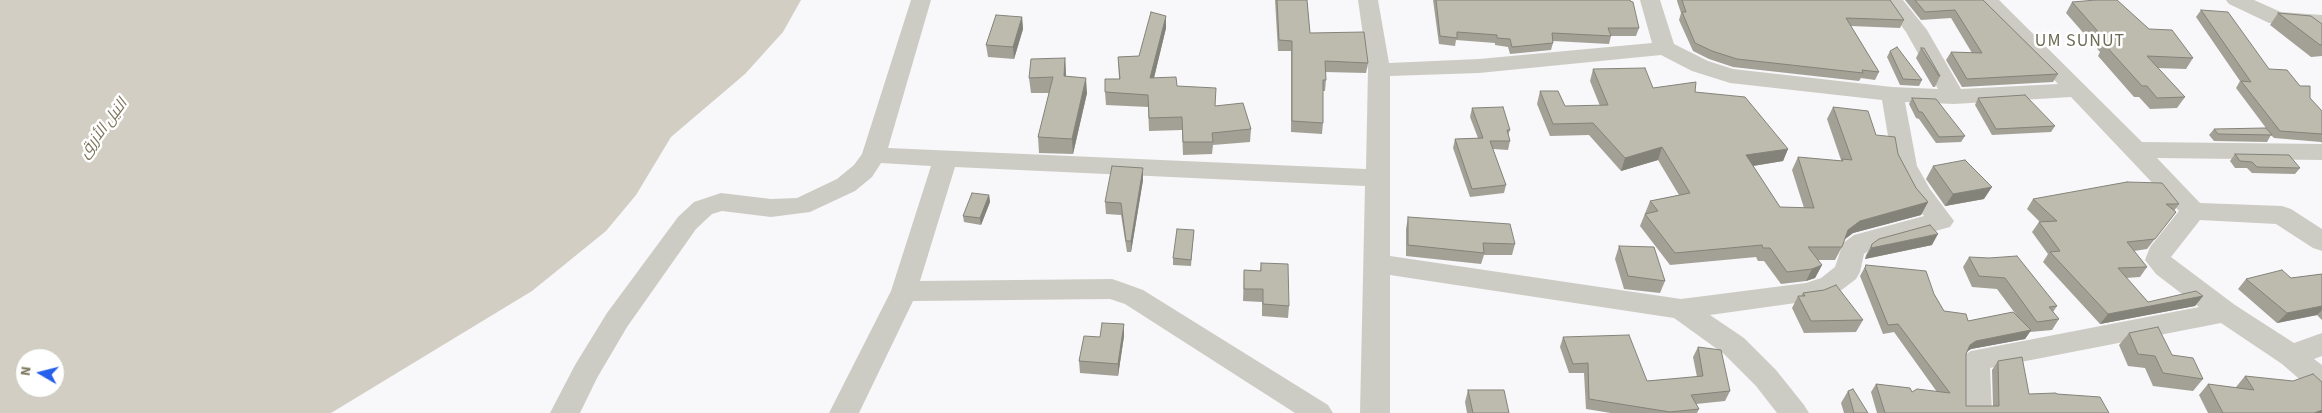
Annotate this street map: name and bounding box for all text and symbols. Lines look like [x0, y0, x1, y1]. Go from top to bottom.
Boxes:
district label: UM SUNUT [2034, 31, 2126, 53]
water label: النيل الأزرق [75, 96, 133, 162]
north arrow [15, 348, 65, 398]
text: N [16, 365, 37, 377]

